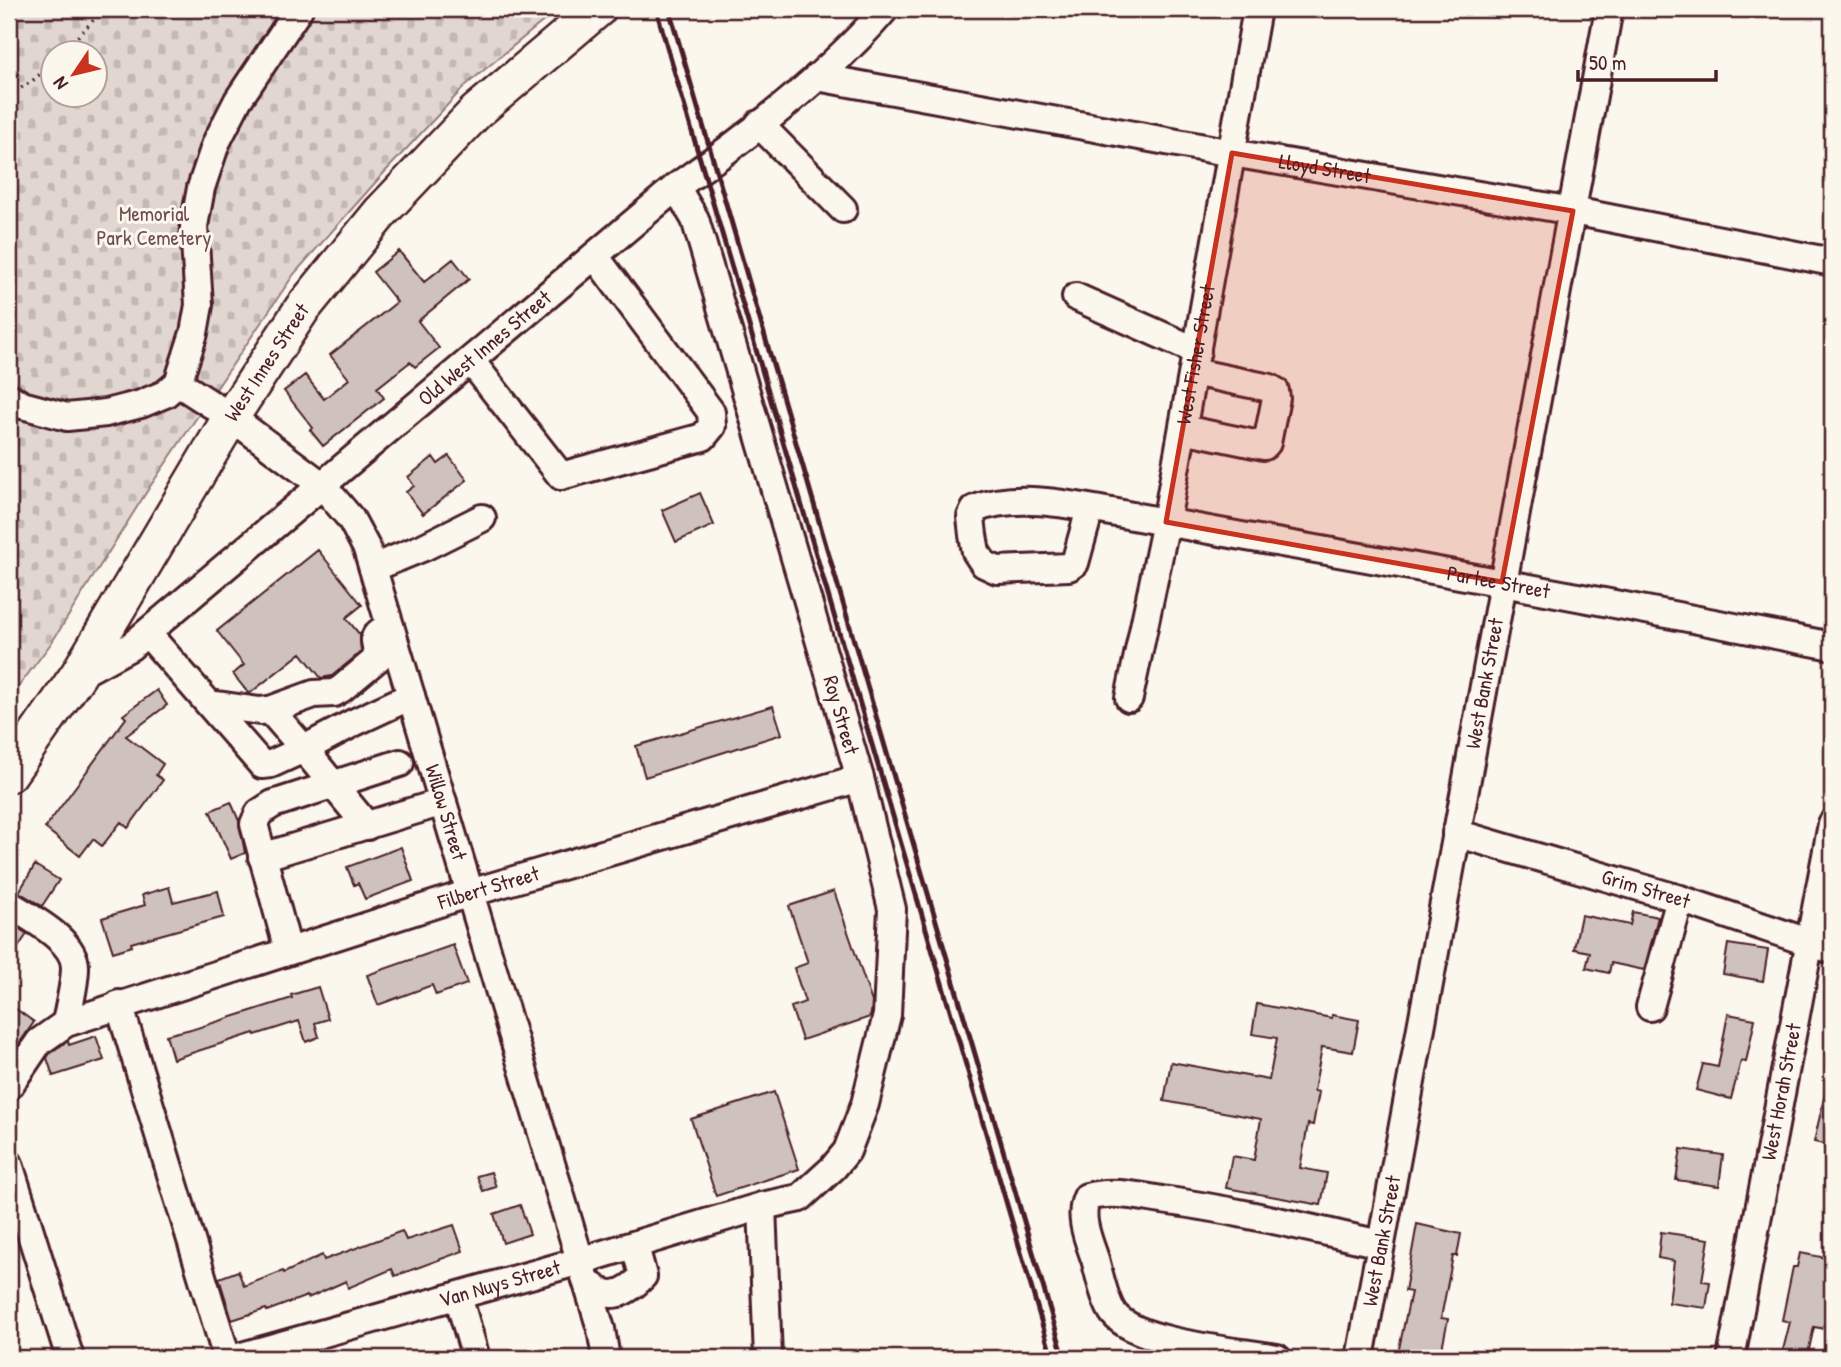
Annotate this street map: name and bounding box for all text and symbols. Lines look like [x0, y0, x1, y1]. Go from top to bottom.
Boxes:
north arrow [38, 38, 108, 108]
scale bar [1578, 38, 1717, 82]
text: 50 m [1589, 48, 1626, 77]
text: N [47, 72, 74, 95]
street label: Lloyd Street [1277, 146, 1374, 190]
park label: Memorial Park Cemetery [96, 199, 212, 252]
street label: West Fisher Street [1169, 282, 1222, 426]
street label: Old West Innes Street [412, 283, 558, 412]
street label: West Innes Street [217, 296, 316, 427]
street label: Partee Street [1445, 558, 1553, 606]
street label: West Bank Street [1458, 615, 1510, 751]
street label: Roy Street [816, 672, 867, 758]
street label: Willow Street [418, 761, 475, 864]
street label: Filbert Street [433, 858, 543, 917]
street label: Grim Street [1598, 862, 1695, 916]
street label: West Horah Street [1754, 1020, 1808, 1162]
street label: West Bank Street [1355, 1172, 1408, 1309]
street label: Van Nuys Street [436, 1252, 564, 1314]

